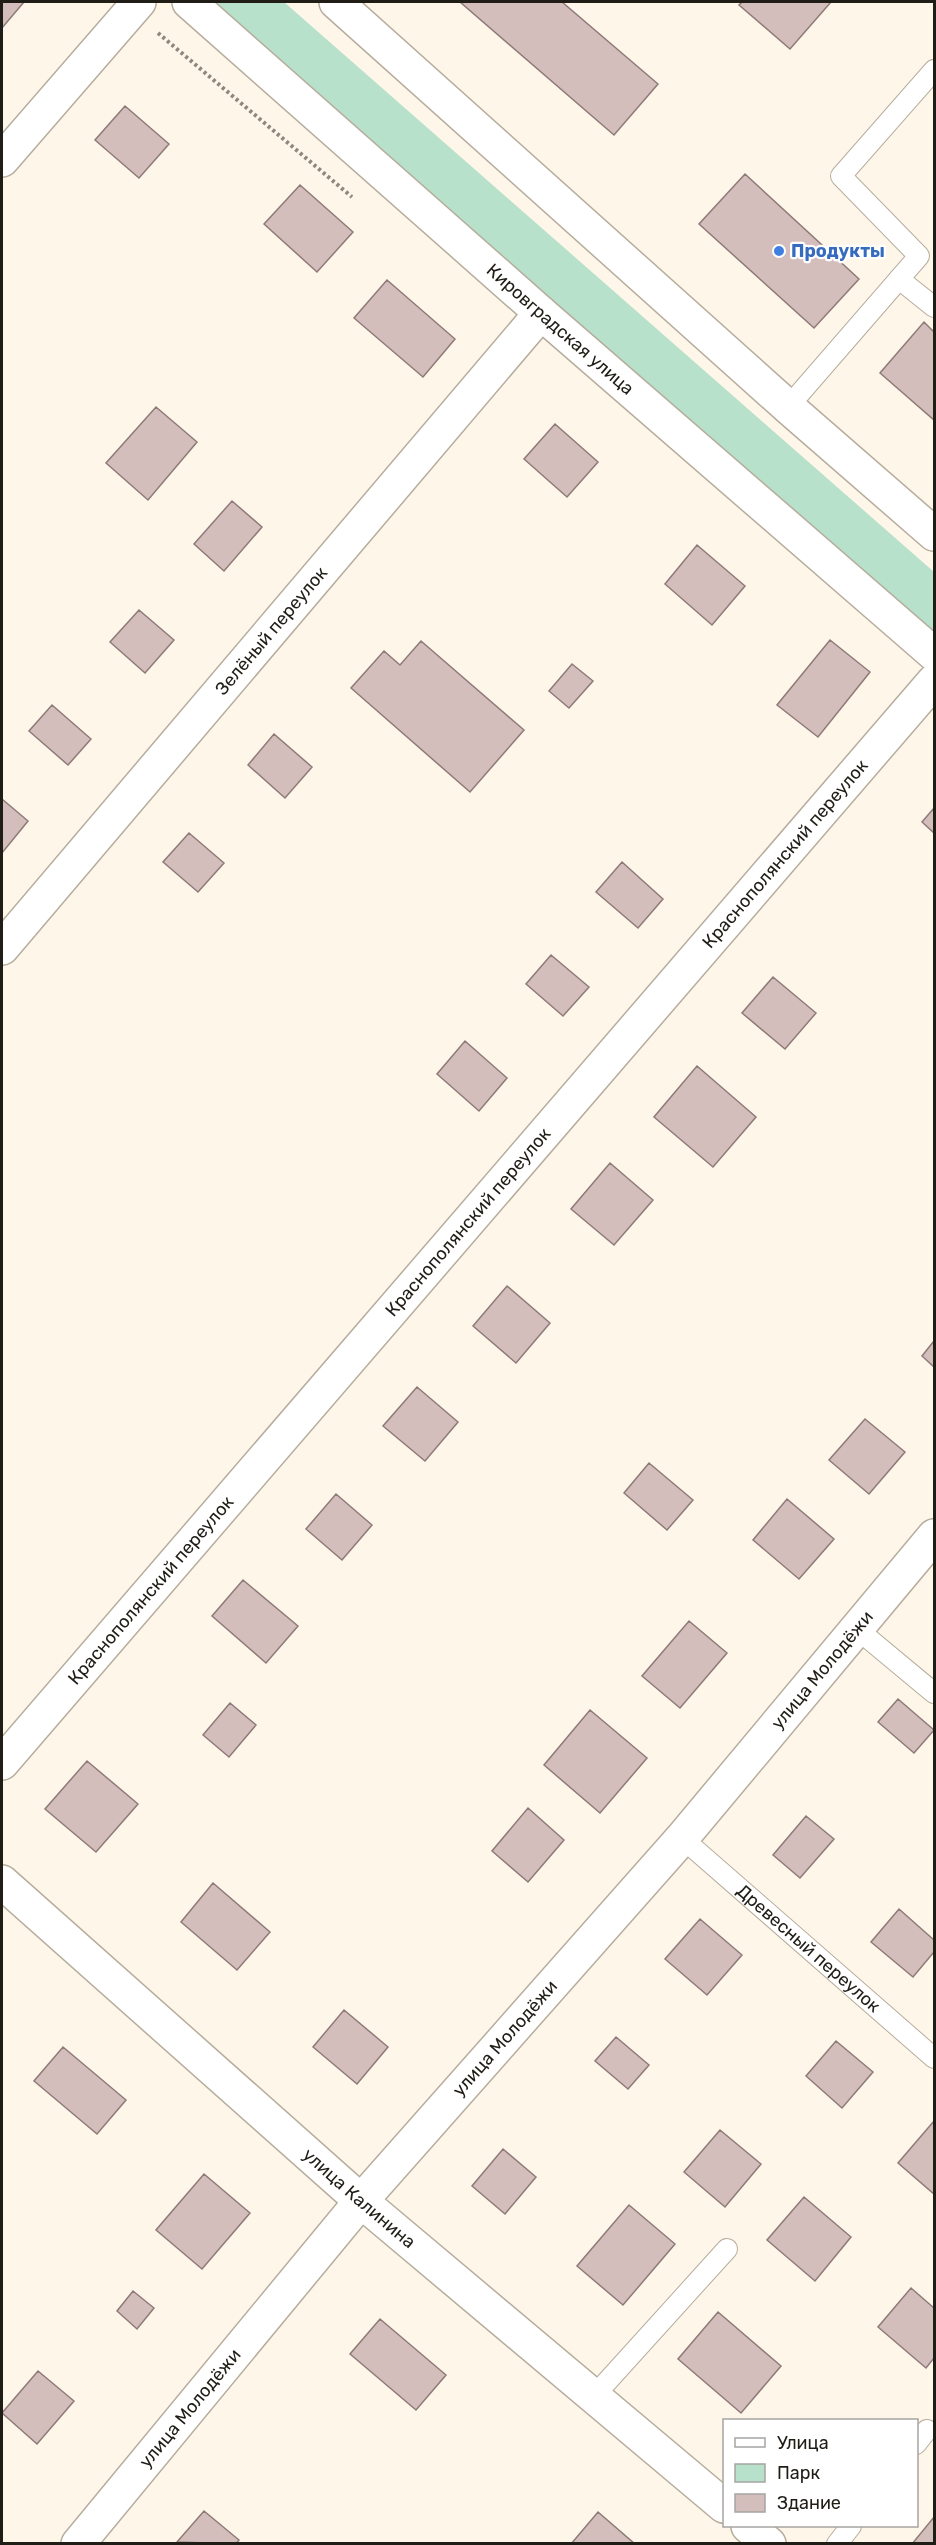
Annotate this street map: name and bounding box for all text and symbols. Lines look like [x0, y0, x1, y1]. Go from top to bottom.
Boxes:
place label: Продукты [791, 240, 885, 262]
marker: Продукты [772, 244, 786, 258]
street label: Кировградская улица [482, 259, 638, 400]
street label: Зелёный переулок [210, 562, 332, 700]
street label: Краснополянский переулок [698, 755, 873, 953]
street label: Краснополянский переулок [381, 1123, 556, 1321]
street label: Краснополянский переулок [63, 1491, 238, 1689]
street label: улица Молодёжи [766, 1606, 878, 1734]
street label: Древесный переулок [732, 1880, 885, 2017]
street label: улица Молодёжи [448, 1976, 562, 2101]
street label: улица Калинина [298, 2143, 420, 2253]
street label: улица Молодёжи [135, 2344, 246, 2472]
legend [723, 2419, 918, 2527]
text: Улица [777, 2432, 829, 2454]
text: Парк [777, 2462, 821, 2484]
text: Здание [777, 2492, 841, 2514]

